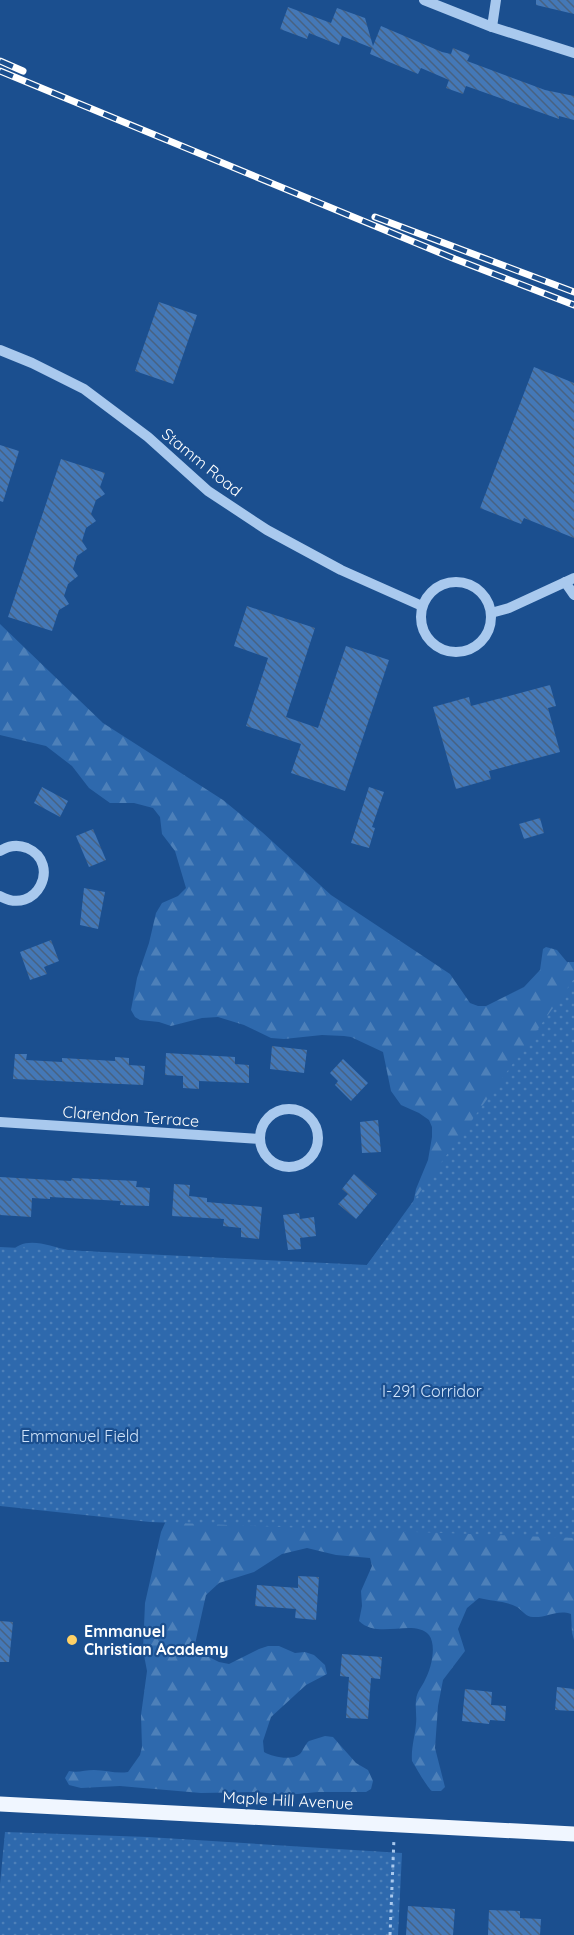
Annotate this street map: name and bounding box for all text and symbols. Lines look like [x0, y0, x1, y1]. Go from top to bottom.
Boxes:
street label: Stamm Road [158, 424, 246, 500]
street label: Clarendon Terrace [62, 1101, 200, 1131]
park label: I-291 Corridor [382, 1381, 482, 1401]
park label: Emmanuel Field [21, 1426, 139, 1446]
place label: Emmanuel Christian Academy [84, 1621, 228, 1659]
marker: Emmanuel Christian Academy [65, 1633, 79, 1647]
street label: Maple Hill Avenue [222, 1787, 354, 1813]

